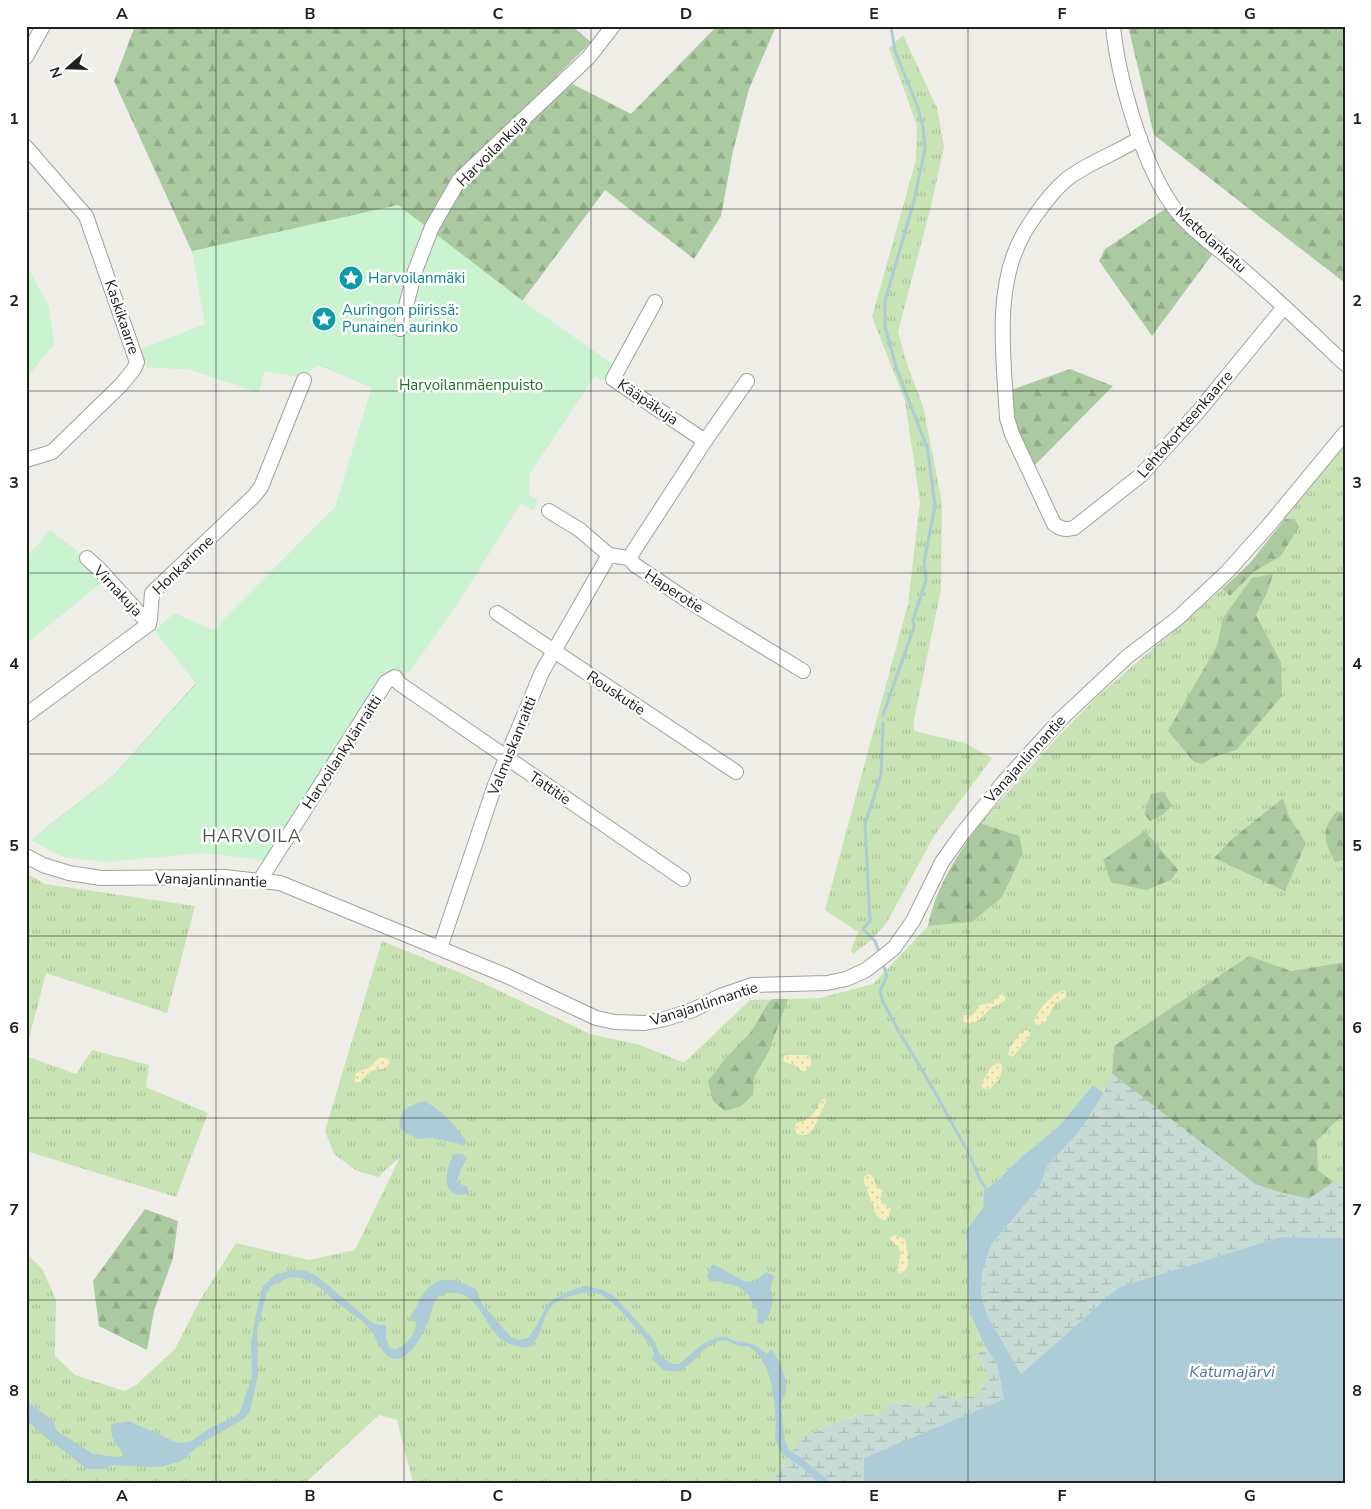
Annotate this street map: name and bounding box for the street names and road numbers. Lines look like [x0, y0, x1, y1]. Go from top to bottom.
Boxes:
street label: Harvoilankuja [452, 111, 532, 191]
street label: Mettolankatu [1171, 203, 1251, 277]
street label: Kaskikaarre [100, 277, 144, 357]
street label: Lehtokortteenkaarre [1133, 366, 1237, 482]
street label: Kääpäkuja [614, 374, 682, 430]
street label: Honkarinne [148, 531, 218, 599]
street label: Virnakuja [89, 560, 147, 621]
street label: Haperotie [641, 565, 707, 617]
street label: Rouskutie [583, 666, 649, 720]
street label: Harvoilankylänraitti [298, 691, 386, 813]
street label: Valmuskanraitti [483, 694, 541, 799]
street label: Vanajanlinnantie [979, 711, 1070, 808]
street label: Tattitie [525, 767, 575, 809]
street label: Vanajanlinnantie [154, 868, 267, 892]
street label: Vanajanlinnantie [647, 977, 760, 1031]

